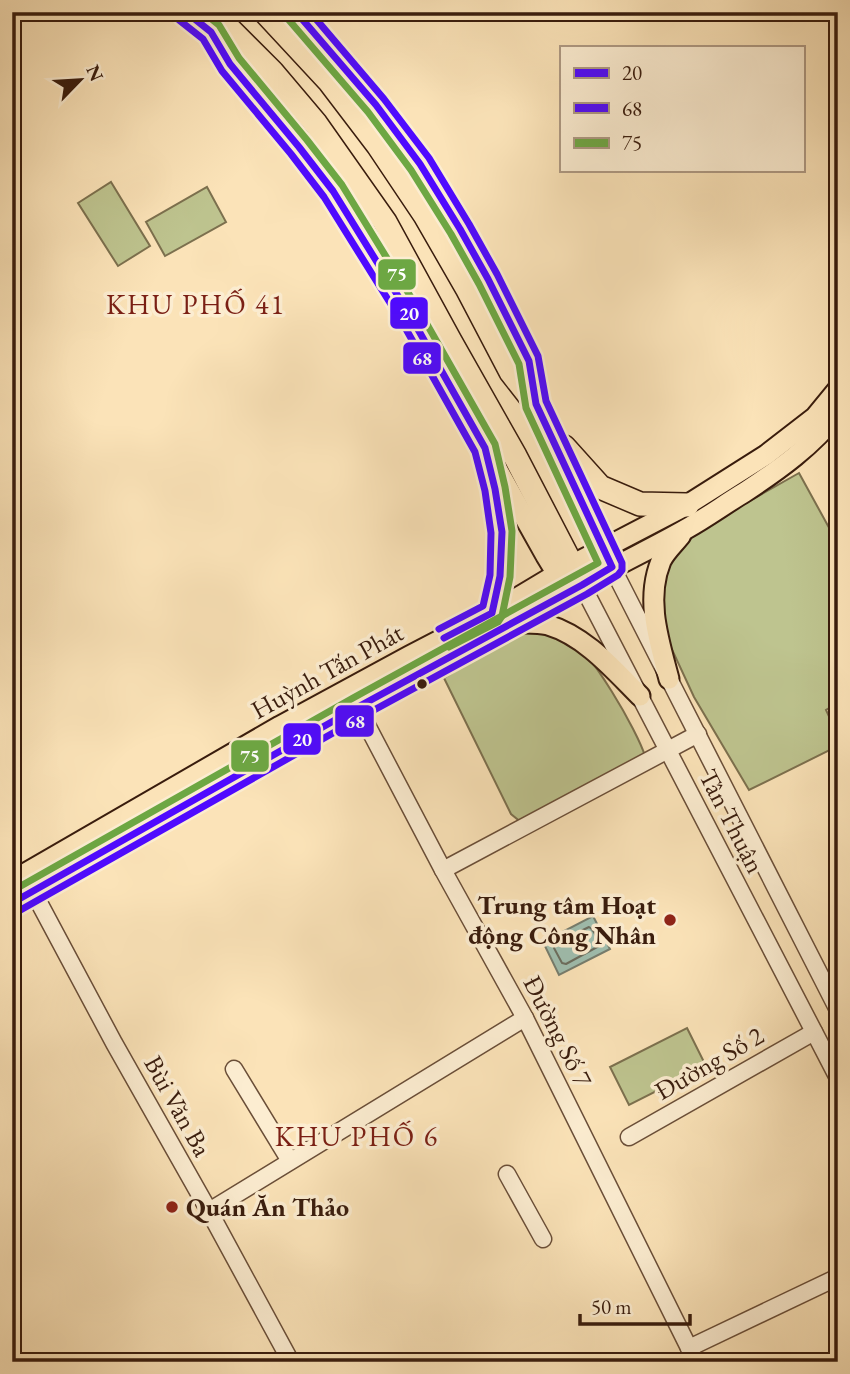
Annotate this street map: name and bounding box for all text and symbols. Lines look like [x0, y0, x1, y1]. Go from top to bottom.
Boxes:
north arrow [46, 46, 116, 116]
legend [560, 46, 804, 172]
text: 20 [622, 59, 642, 86]
text: N [80, 61, 110, 86]
text: 68 [622, 95, 642, 122]
text: 75 [622, 129, 642, 156]
line badge: 75 [377, 258, 417, 291]
text: 75 [387, 262, 407, 287]
district label: KHU PHỐ 41 [106, 286, 286, 322]
line badge: 20 [389, 296, 429, 330]
text: 20 [399, 301, 419, 326]
line badge: 68 [402, 341, 442, 375]
text: 68 [412, 346, 432, 371]
street label: Huỳnh Tấn Phát [245, 615, 409, 727]
unlabelled marker [415, 677, 429, 691]
line badge: 68 [334, 704, 375, 738]
text: 68 [345, 709, 365, 734]
line badge: 20 [282, 722, 322, 756]
text: 20 [292, 727, 312, 752]
line badge: 75 [230, 739, 270, 773]
text: 75 [240, 744, 260, 769]
street label: Tân Thuận [691, 763, 773, 879]
place label: Trung tâm Hoạt động Công Nhân [468, 888, 656, 952]
marker: Trung tâm Hoạt động Công Nhân [662, 912, 678, 928]
street label: Đường Số 7 [516, 970, 601, 1093]
street label: Đường Số 2 [648, 1018, 770, 1108]
street label: Bùi Văn Ba [136, 1049, 220, 1163]
district label: KHU PHỐ 6 [275, 1118, 439, 1154]
place label: Quán Ăn Thảo [186, 1190, 349, 1224]
marker: Quán Ăn Thảo [164, 1199, 180, 1215]
scale bar [580, 1283, 691, 1327]
text: 50 m [591, 1293, 632, 1320]

